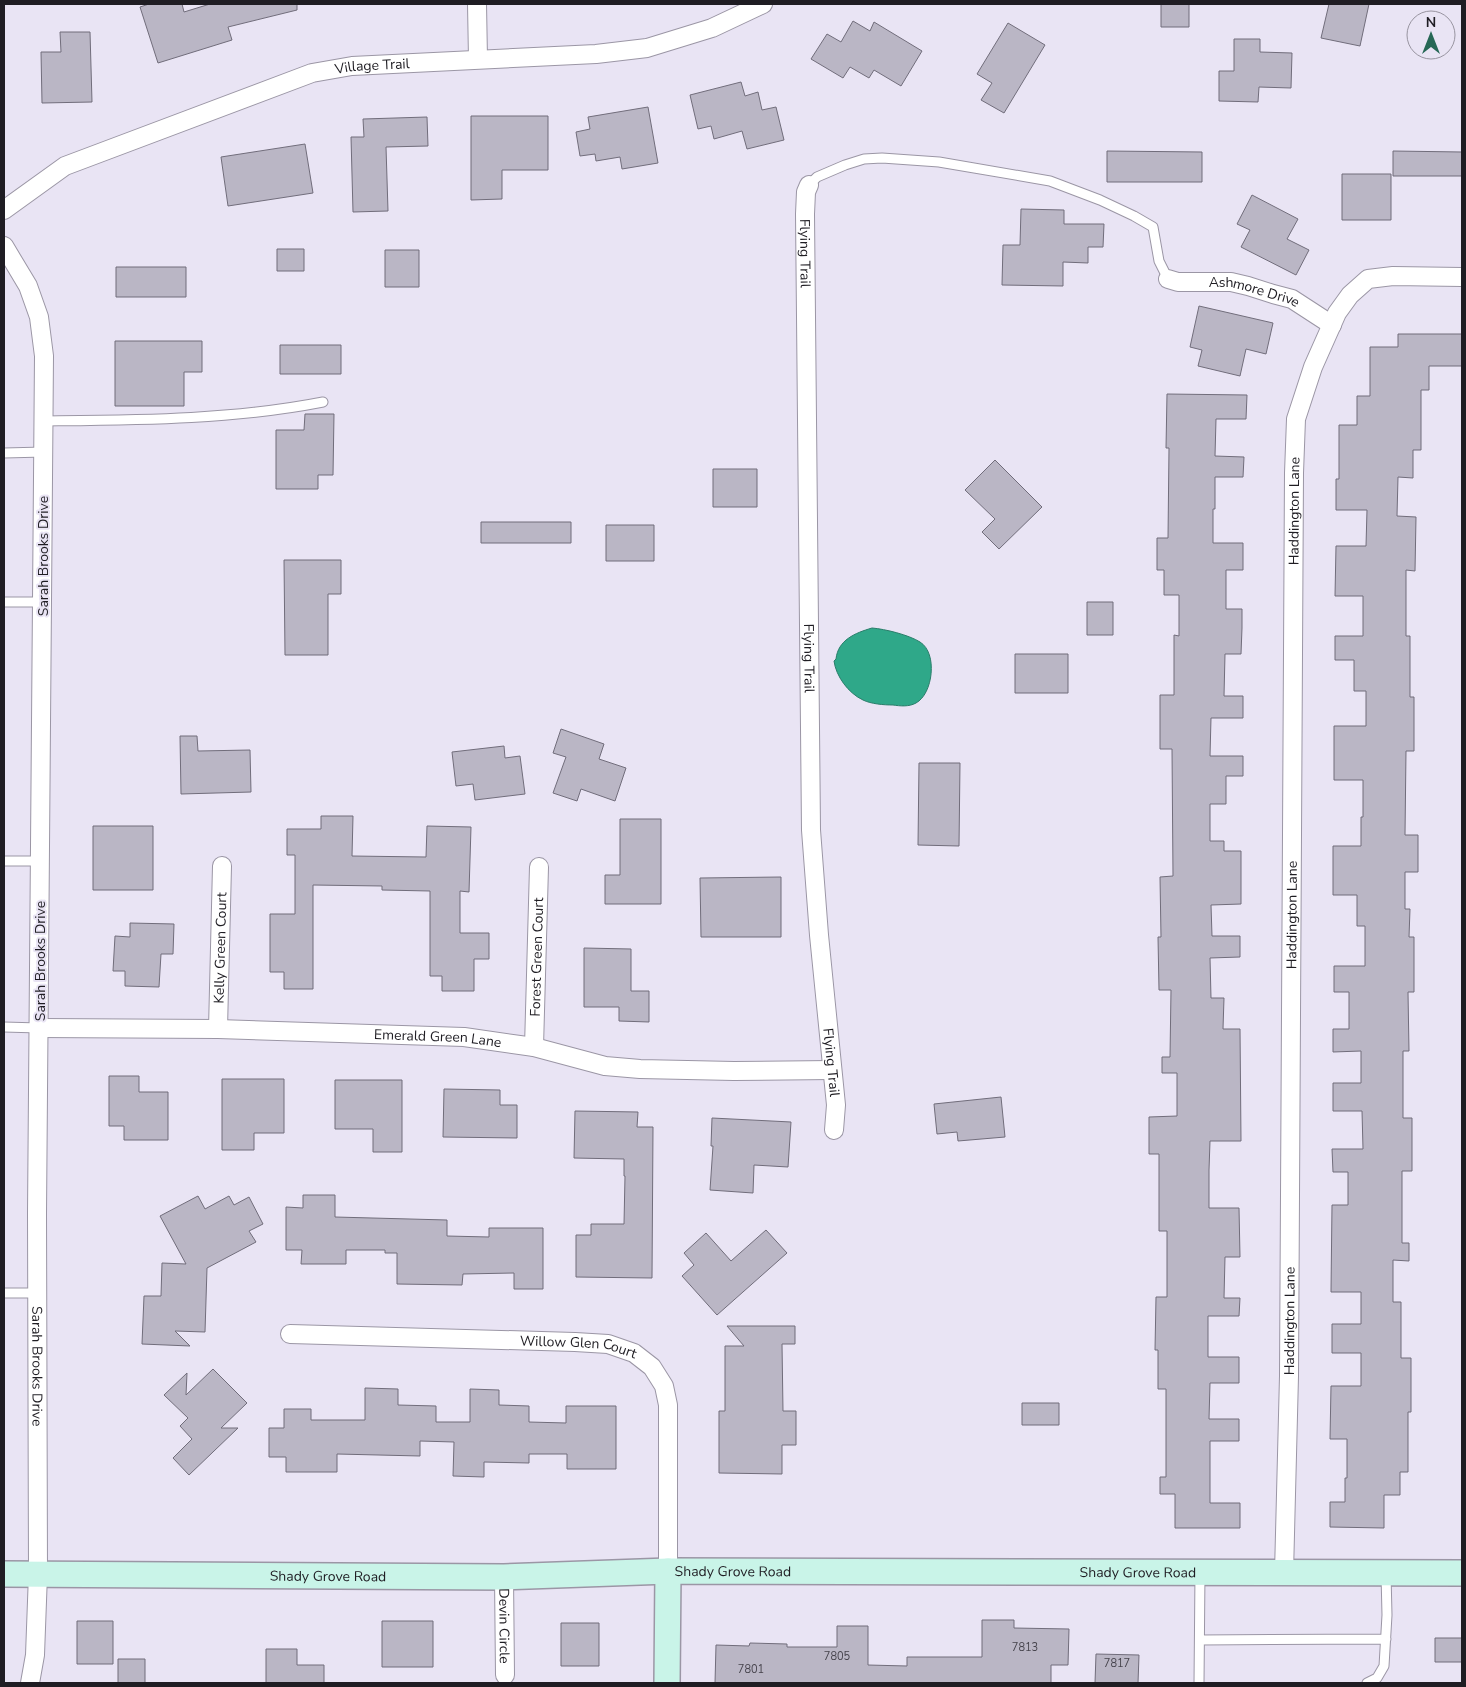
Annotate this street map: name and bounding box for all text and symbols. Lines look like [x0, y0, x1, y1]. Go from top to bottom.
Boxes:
north arrow [1406, 10, 1456, 60]
text: N [1426, 13, 1436, 32]
street label: Village Trail [332, 54, 411, 79]
street label: Flying Trail [795, 219, 815, 289]
street label: Ashmore Drive [1209, 273, 1304, 312]
street label: Haddington Lane [1284, 457, 1305, 565]
street label: Sarah Brooks Drive [34, 496, 53, 616]
street label: Flying Trail [799, 624, 819, 694]
street label: Haddington Lane [1282, 861, 1302, 969]
street label: Kelly Green Court [210, 892, 231, 1004]
street label: Forest Green Court [526, 897, 548, 1017]
street label: Sarah Brooks Drive [31, 901, 50, 1021]
street label: Emerald Green Lane [374, 1025, 503, 1052]
street label: Flying Trail [818, 1027, 844, 1099]
street label: Haddington Lane [1280, 1267, 1300, 1375]
street label: Sarah Brooks Drive [27, 1306, 47, 1426]
street label: Willow Glen Court [520, 1331, 639, 1363]
street label: Shady Grove Road [675, 1562, 791, 1581]
street label: Shady Grove Road [1080, 1563, 1196, 1582]
street label: Shady Grove Road [270, 1567, 386, 1586]
street label: Devin Circle [494, 1588, 514, 1664]
house number: 7813 [1012, 1640, 1038, 1655]
house number: 7805 [824, 1649, 851, 1664]
house number: 7817 [1104, 1656, 1130, 1671]
house number: 7801 [738, 1662, 764, 1677]

